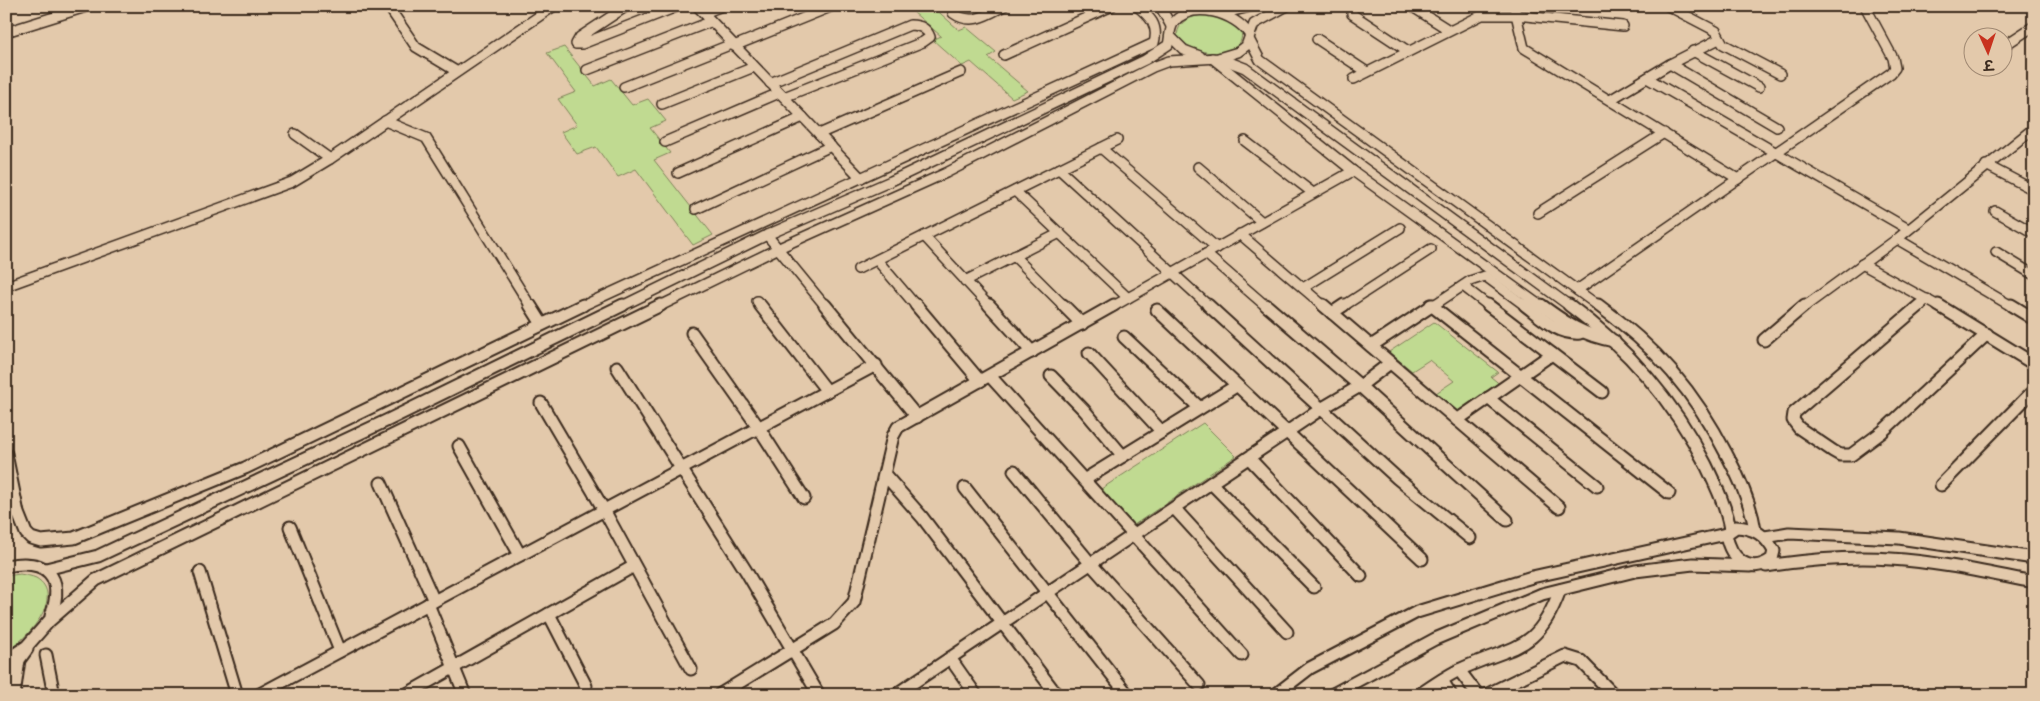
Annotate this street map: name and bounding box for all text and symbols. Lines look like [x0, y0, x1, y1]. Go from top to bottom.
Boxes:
north arrow [1962, 28, 2012, 78]
text: उ [1982, 56, 1996, 75]

